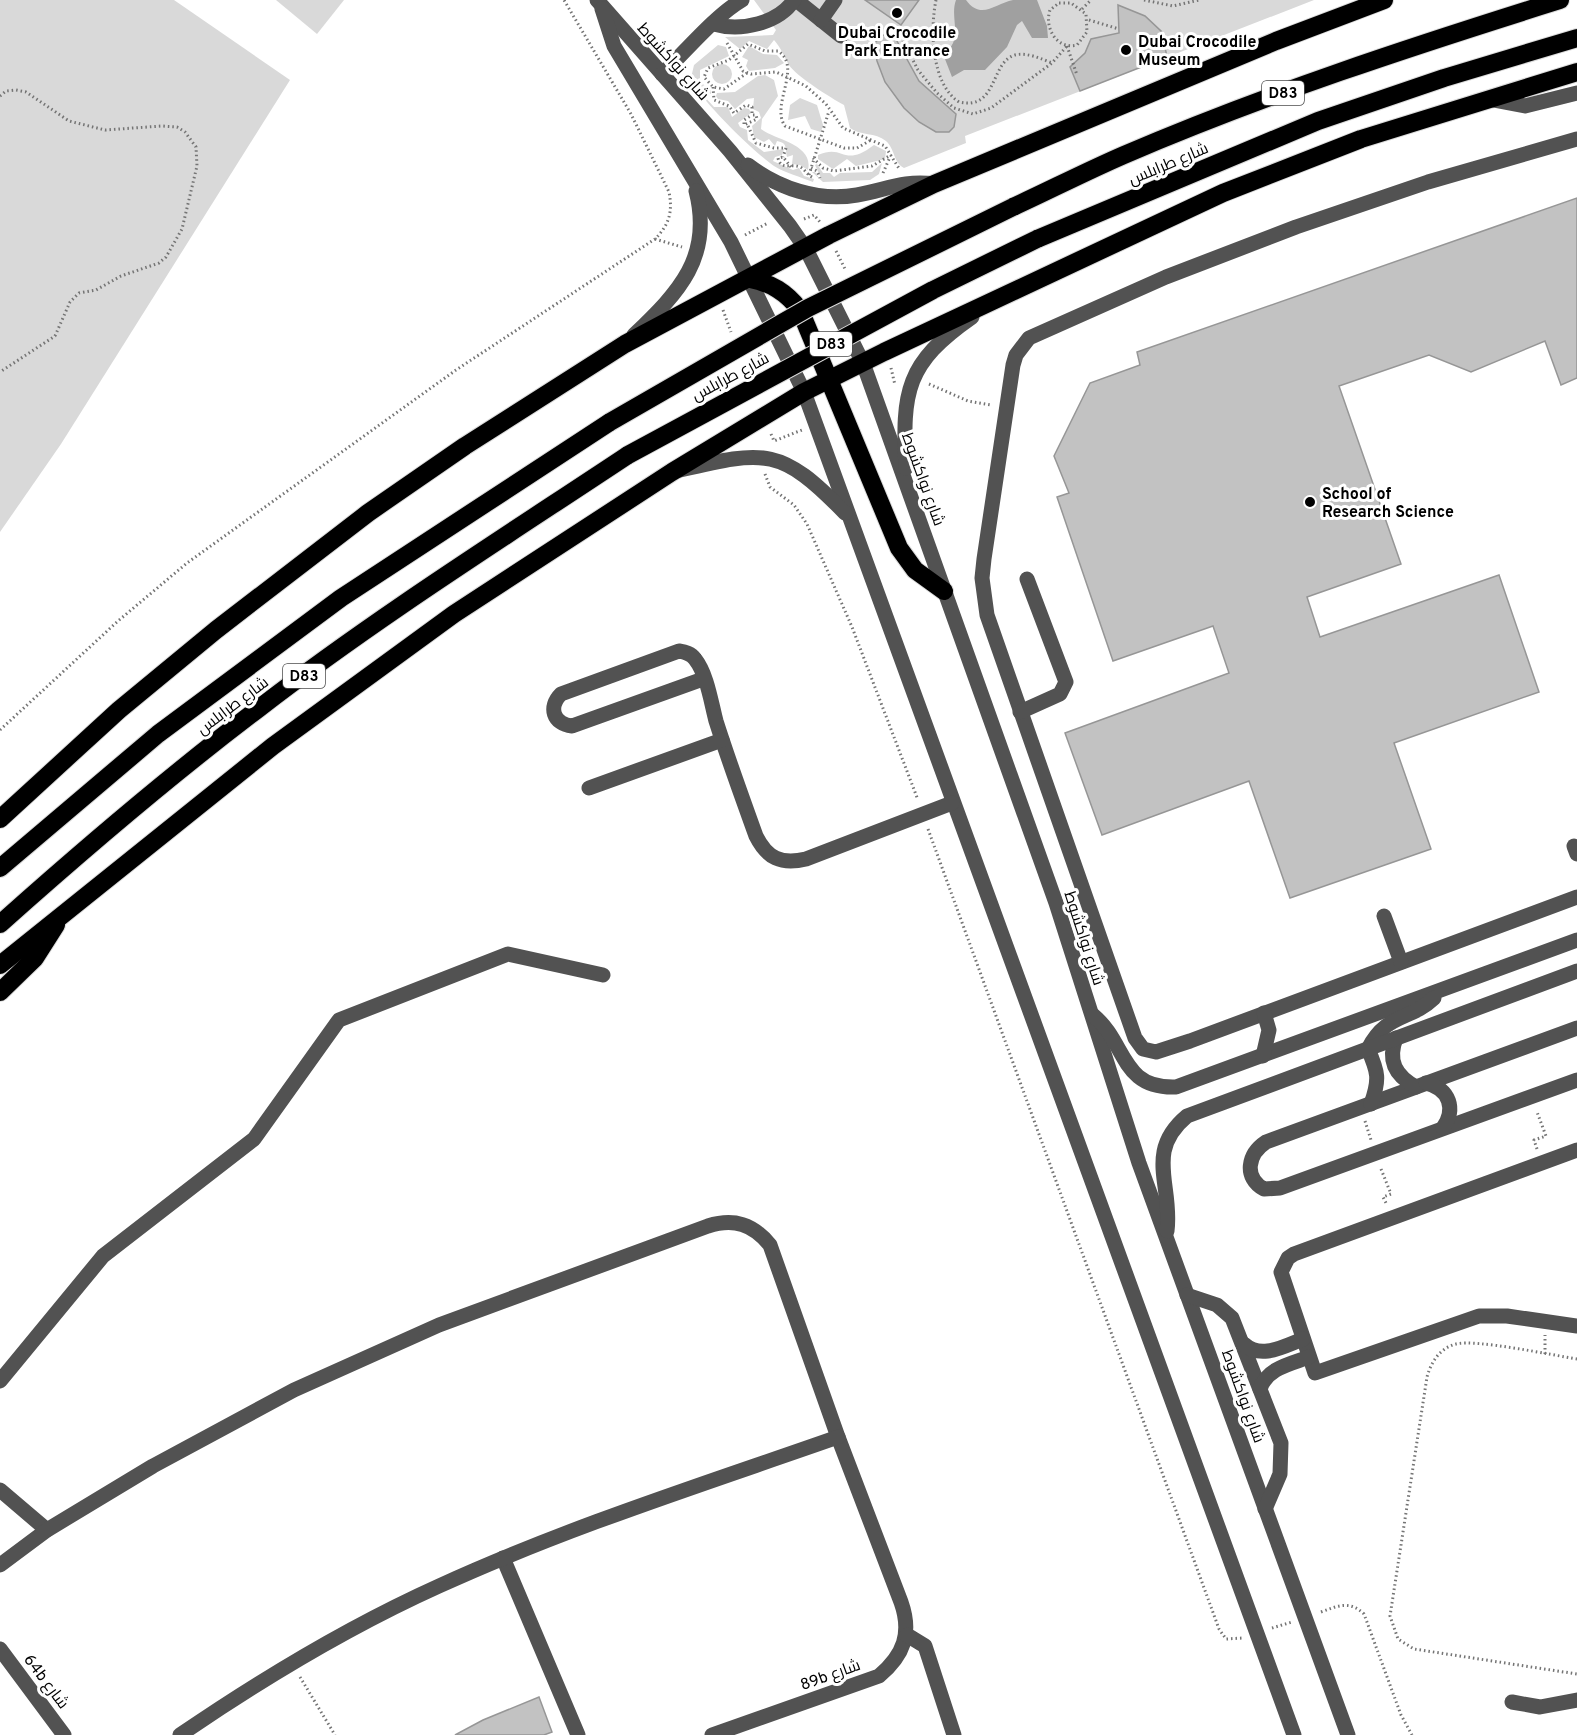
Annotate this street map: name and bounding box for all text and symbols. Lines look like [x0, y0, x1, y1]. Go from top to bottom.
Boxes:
marker: Dubai Crocodile Park Entrance [890, 6, 904, 20]
street label: شارع نواكشوط [632, 19, 713, 105]
place label: Dubai Crocodile Park Entrance [838, 24, 956, 62]
place label: Dubai Crocodile Museum [1138, 33, 1256, 71]
marker: Dubai Crocodile Museum [1119, 43, 1133, 57]
road number: D83 [1262, 81, 1304, 105]
street label: شارع طرابلس [1126, 139, 1212, 191]
road number: D83 [810, 332, 852, 356]
street label: شارع طرابلس [689, 349, 773, 407]
street label: شارع نواكشوط [896, 430, 948, 529]
place label: School of Research Science [1322, 485, 1454, 523]
marker: School of Research Science [1303, 495, 1317, 509]
road number: D83 [283, 664, 325, 688]
street label: شارع طرابلس [193, 673, 273, 740]
street label: شارع نواكشوط [1058, 889, 1108, 988]
street label: شارع نواكشوط [1216, 1347, 1268, 1446]
street label: 64b شارع [18, 1651, 72, 1713]
street label: 89b شارع [798, 1656, 864, 1696]

